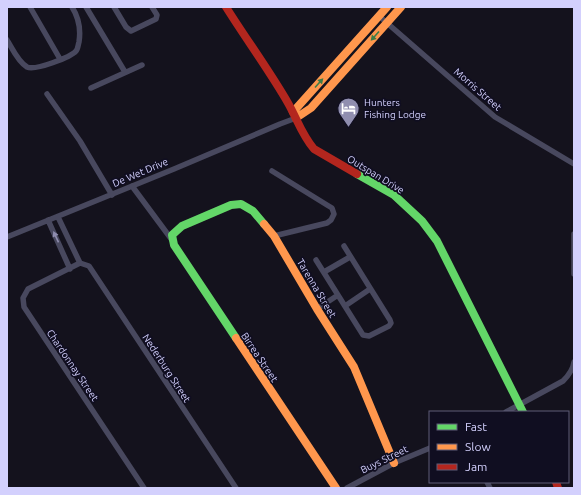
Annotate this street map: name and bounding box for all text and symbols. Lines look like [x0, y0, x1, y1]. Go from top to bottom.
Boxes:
one-way arrow [371, 31, 380, 41]
street label: Morris Street [452, 66, 504, 113]
one-way arrow [314, 78, 323, 88]
hotel icon: Hunters Fishing Lodge [335, 95, 361, 128]
place label: Hunters Fishing Lodge [364, 97, 426, 120]
street label: Outspan Drive [345, 153, 406, 196]
street label: De Wet Drive [111, 156, 170, 189]
one-way arrow [53, 231, 59, 243]
street label: Tarenna Street [295, 257, 338, 320]
street label: Chardonnay Street [45, 327, 101, 403]
street label: Birrea Street [239, 330, 280, 384]
street label: Nederburg Street [140, 332, 193, 405]
legend [429, 411, 569, 483]
text: Fast [465, 420, 487, 433]
text: Slow [465, 440, 491, 453]
street label: Buys Street [359, 443, 410, 476]
text: Jam [465, 460, 487, 473]

